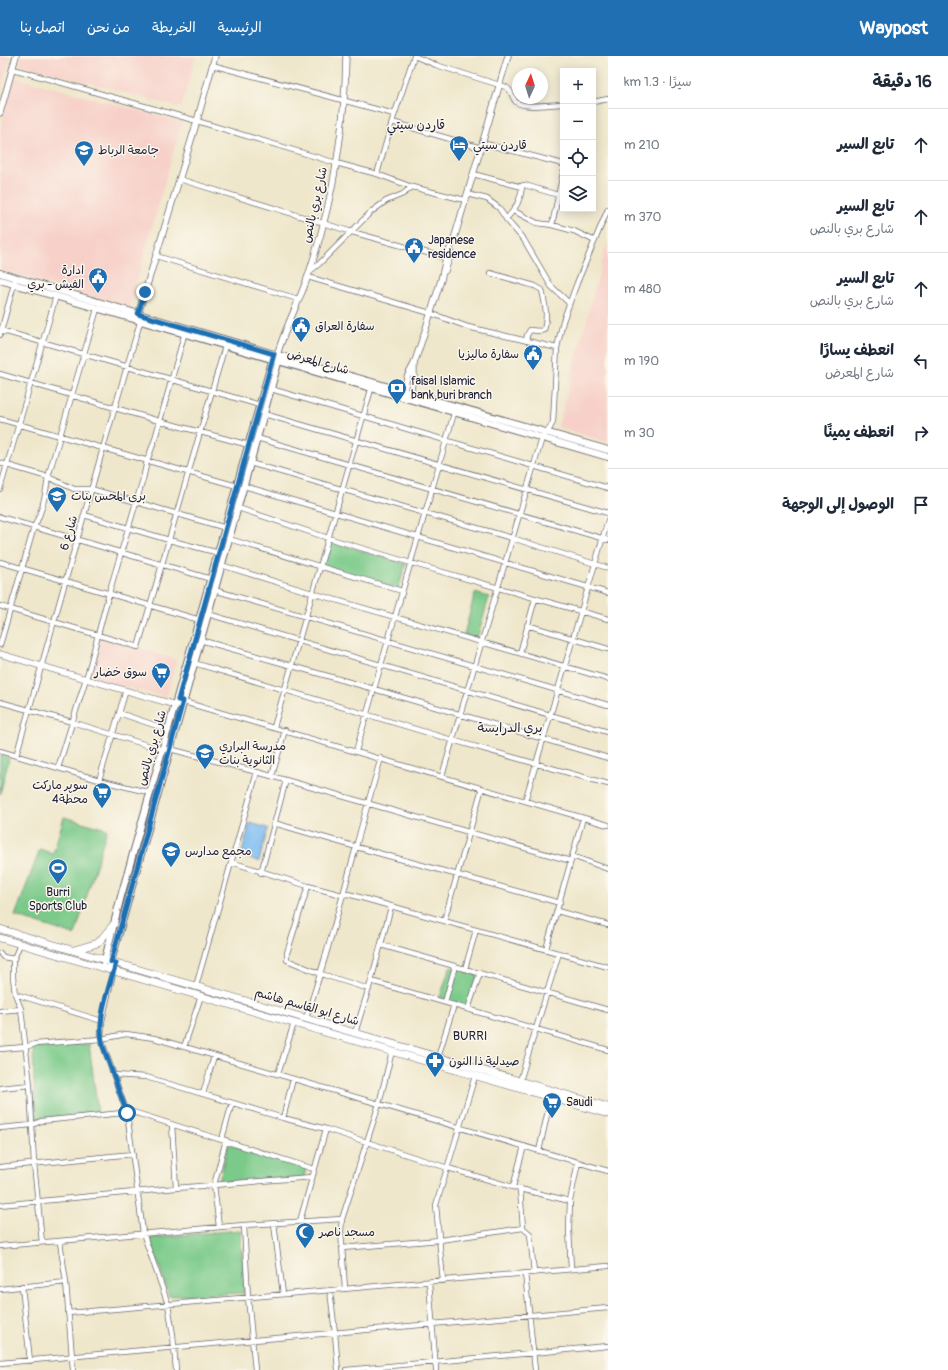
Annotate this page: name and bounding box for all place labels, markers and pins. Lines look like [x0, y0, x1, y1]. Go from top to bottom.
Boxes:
hotel icon: قاردن سيتي [448, 134, 470, 162]
place label: قاردن سيتي [473, 138, 527, 156]
school or university icon: جامعة الرباط [73, 139, 95, 167]
place label: جامعة الرباط [98, 143, 159, 158]
place label: Japanese residence [428, 233, 476, 262]
public building icon: Japanese residence [403, 236, 425, 264]
place label: ادارة الفيش - بري [27, 263, 84, 293]
public building icon: ادارة الفيش - بري [87, 266, 109, 294]
public building icon: سفارة العراق [290, 315, 312, 343]
place label: سفارة العراق [315, 319, 375, 334]
public building icon: سفارة ماليزيا [522, 343, 544, 371]
place label: سفارة ماليزيا [458, 347, 519, 362]
place label: faisal Islamic bank,buri branch [411, 374, 492, 403]
bank icon: faisal Islamic bank,buri branch [386, 377, 408, 405]
school or university icon: برى المحس بنات [46, 485, 68, 513]
place label: برى المحس بنات [71, 489, 146, 504]
supermarket icon: سوق خضار [150, 661, 172, 689]
place label: سوق خضار [93, 665, 147, 680]
place label: مدرسة البراري الثانوية بنات [219, 739, 286, 768]
school or university icon: مدرسة البراري الثانوية بنات [194, 742, 216, 770]
place label: سوپر مارکت محطة4 [32, 778, 88, 807]
supermarket icon: سوپر مارکت محطة4 [91, 781, 113, 809]
school or university icon: مجمع مدارس [160, 840, 182, 868]
place label: مجمع مدارس [185, 844, 251, 860]
sports icon: Burri Sports Club [47, 857, 69, 885]
place label: Burri Sports Club [29, 885, 87, 914]
pharmacy icon: صيدلية ذا النون [424, 1050, 446, 1078]
place label: صيدلية ذا النون [449, 1054, 520, 1069]
supermarket icon: Saudi [541, 1091, 563, 1119]
place label: Saudi [566, 1095, 592, 1110]
mosque icon: مسجد ناصر [294, 1221, 316, 1249]
place label: مسجد ناصر [318, 1225, 375, 1240]

